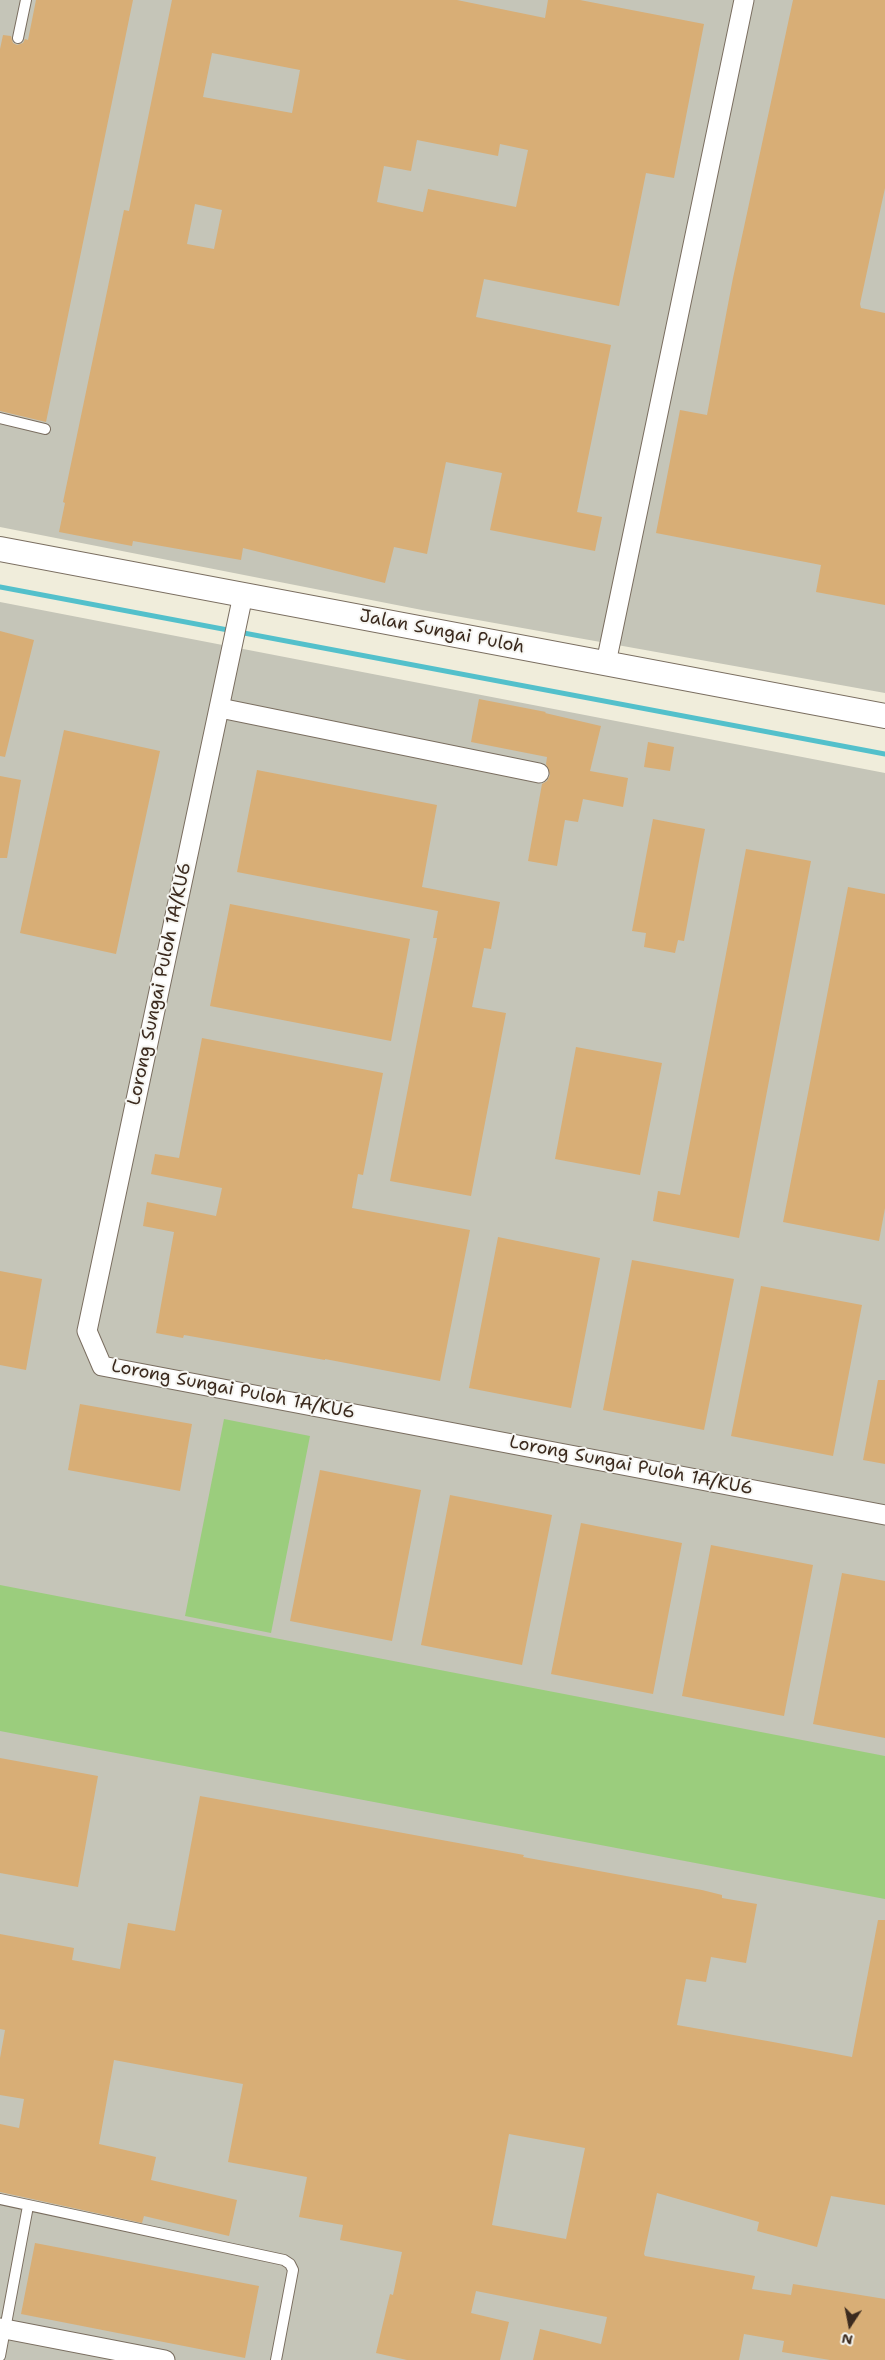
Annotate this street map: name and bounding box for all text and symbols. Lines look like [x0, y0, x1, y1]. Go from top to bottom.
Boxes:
street label: Jalan Sungai Puloh [358, 605, 526, 659]
street label: Lorong Sungai Puloh 1A/KU6 [124, 861, 196, 1107]
street label: Lorong Sungai Puloh 1A/KU6 [109, 1356, 357, 1424]
street label: Lorong Sungai Puloh 1A/KU6 [507, 1432, 755, 1500]
north arrow [825, 2300, 875, 2350]
text: N [840, 2330, 854, 2350]

